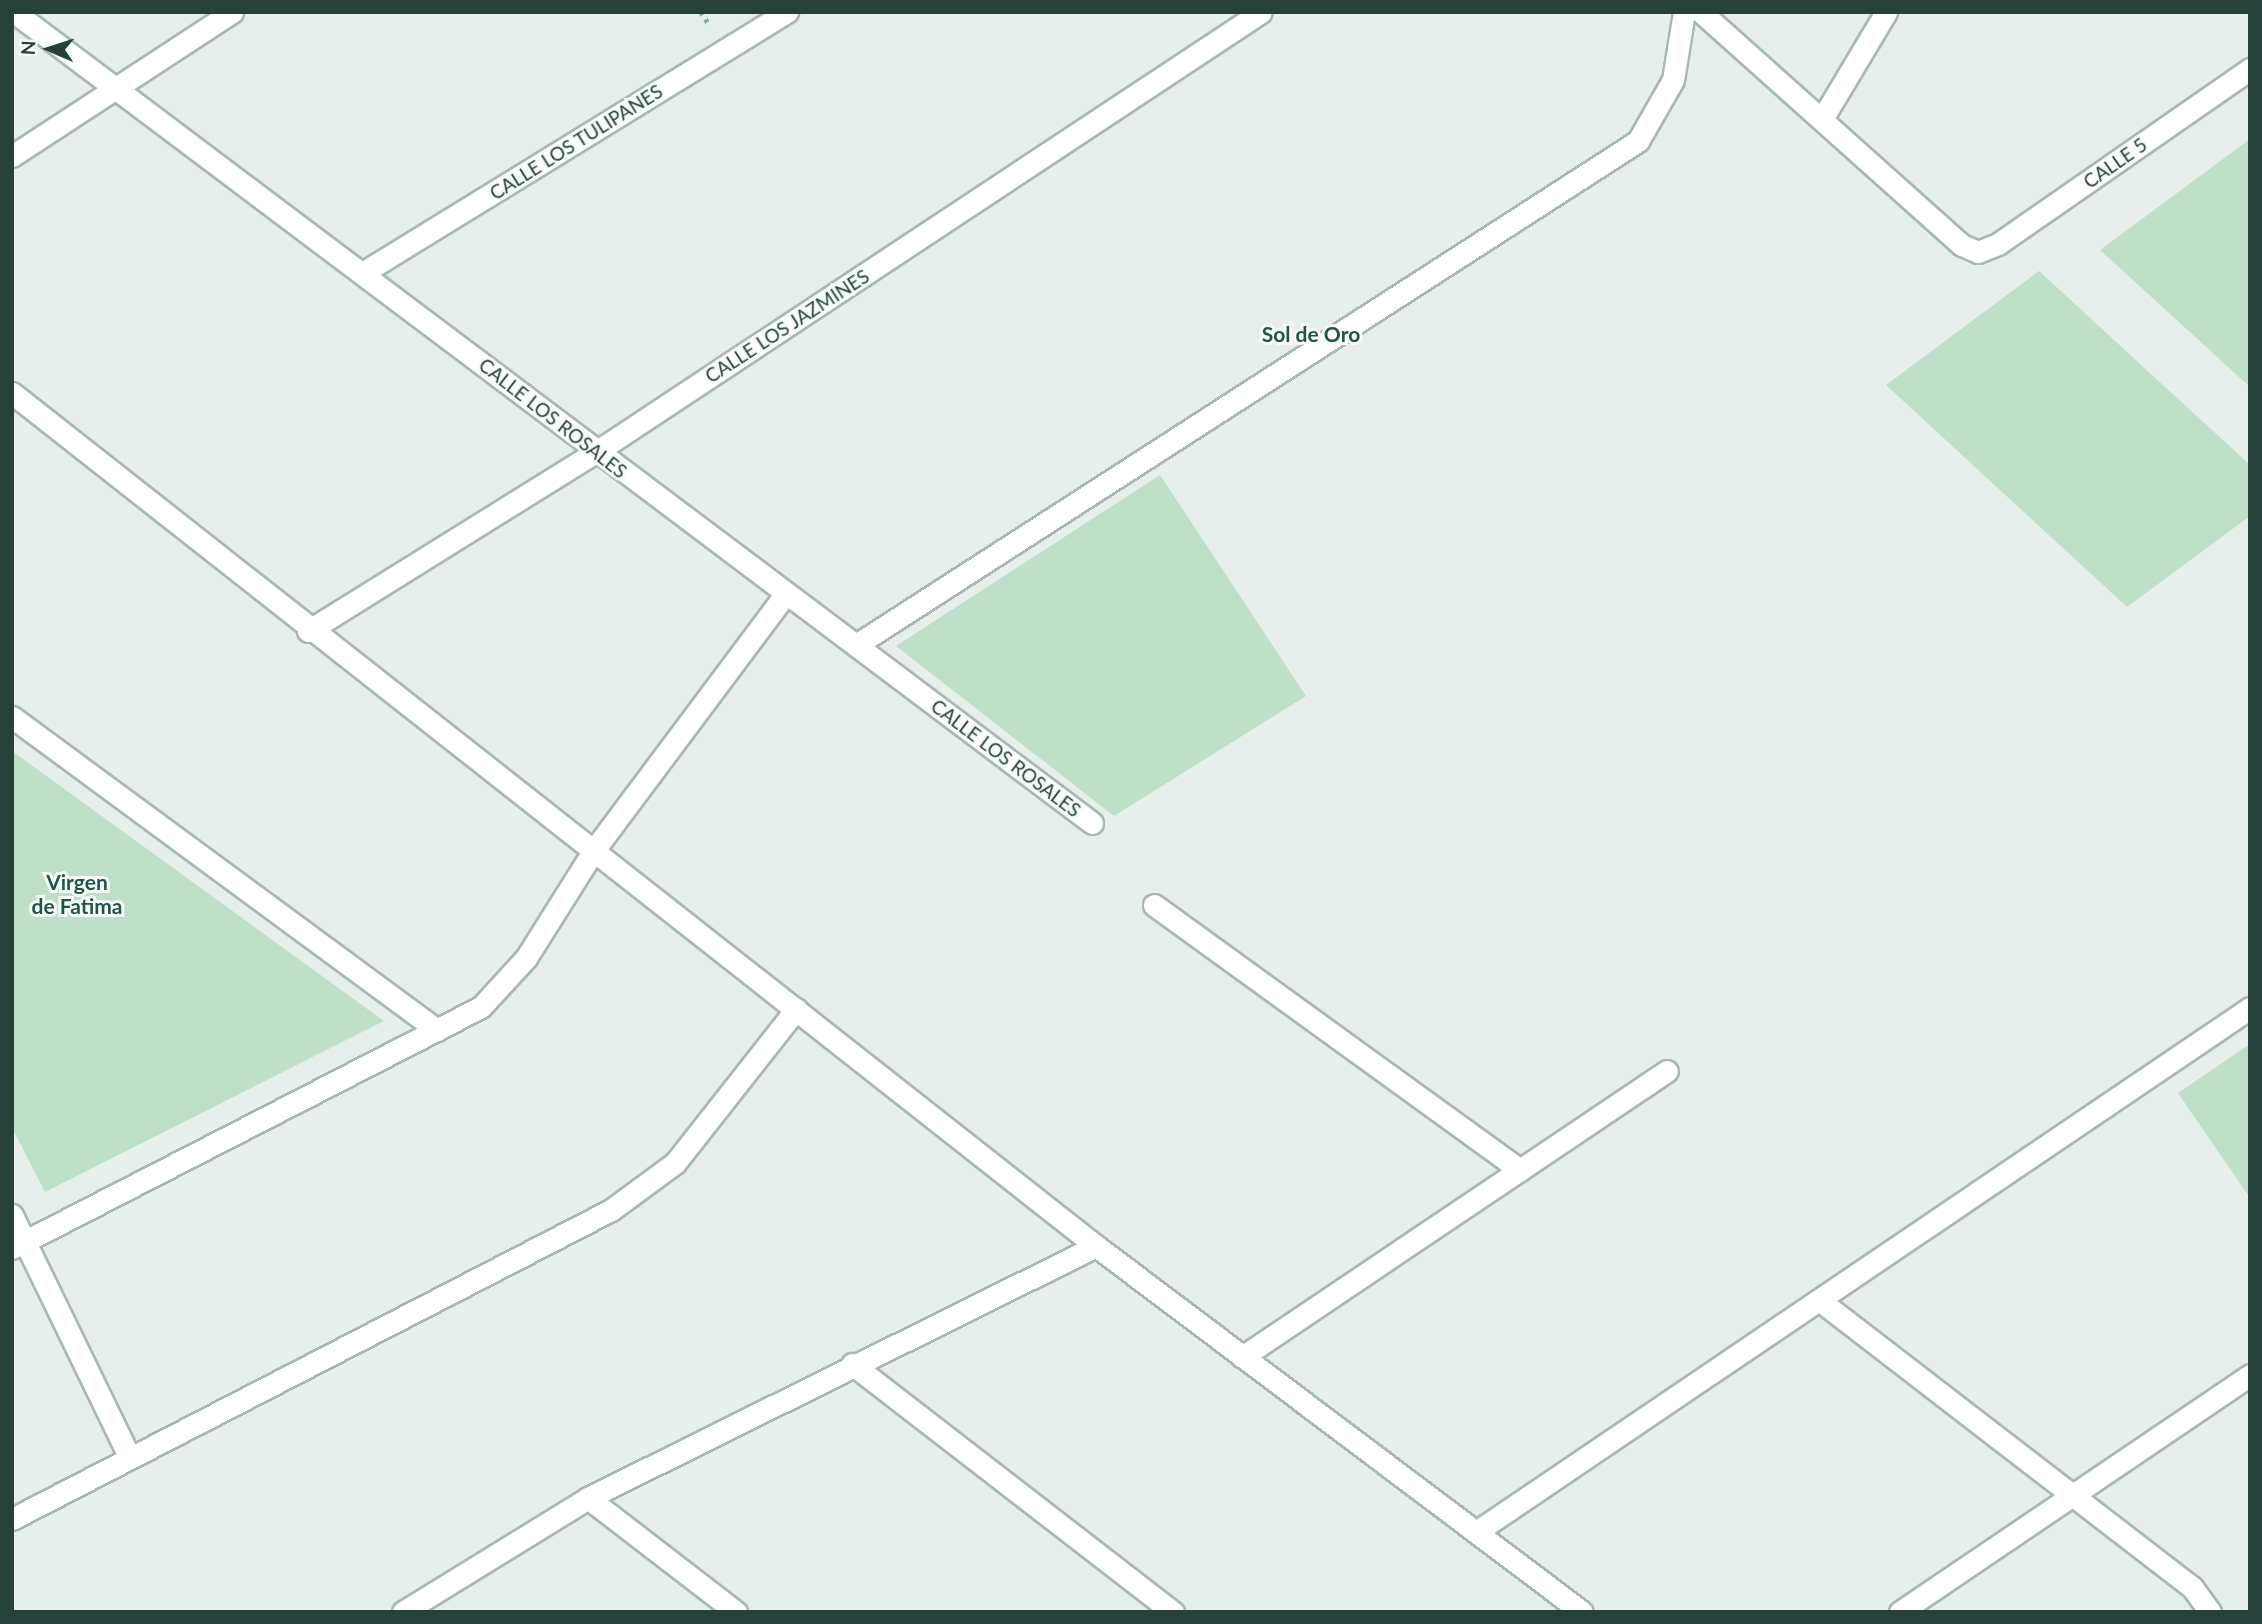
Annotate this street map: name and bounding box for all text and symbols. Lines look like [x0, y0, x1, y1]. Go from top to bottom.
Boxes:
north arrow [14, 14, 84, 84]
text: N [16, 40, 39, 56]
street label: CALLE LOS TULIPANES [485, 79, 667, 205]
street label: CALLE 5 [2079, 133, 2151, 193]
street label: CALLE LOS JAZMINES [701, 264, 873, 388]
district label: Sol de Oro [1262, 321, 1360, 347]
street label: CALLE LOS ROSALES [475, 353, 631, 483]
street label: CALLE LOS ROSALES [927, 694, 1085, 822]
district label: Virgen de Fatima [32, 869, 122, 919]

